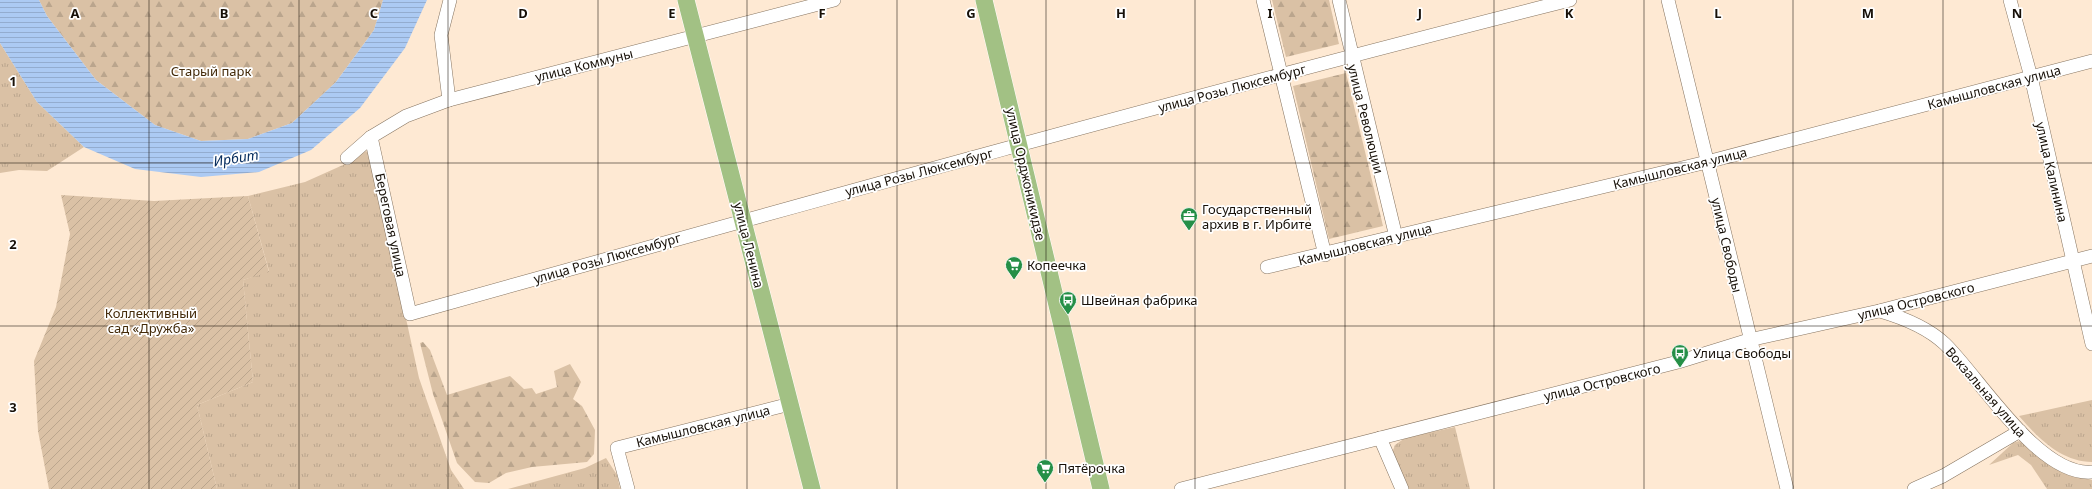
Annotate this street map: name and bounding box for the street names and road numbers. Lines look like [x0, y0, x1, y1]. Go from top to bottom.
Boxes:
street label: улица Коммуны [533, 44, 635, 86]
street label: улица Розы Люксембург [1156, 60, 1308, 116]
street label: Камышловская улица [1925, 61, 2063, 113]
street label: улица Революции [1344, 62, 1388, 176]
street label: улица Орджоникидзе [1002, 106, 1050, 242]
street label: улица Калинина [2032, 120, 2072, 224]
street label: Камышловская улица [1611, 143, 1749, 193]
street label: улица Розы Люксембург [843, 144, 995, 200]
street label: Береговая улица [371, 171, 411, 279]
street label: улица Свободы [1707, 196, 1747, 294]
street label: улица Ленина [730, 200, 768, 290]
street label: Камышловская улица [1296, 219, 1434, 269]
street label: улица Розы Люксембург [531, 228, 683, 288]
street label: улица Островского [1856, 278, 1976, 324]
street label: Вокзальная улица [1942, 343, 2030, 441]
street label: улица Островского [1542, 359, 1662, 405]
street label: Камышловская улица [634, 401, 772, 451]

